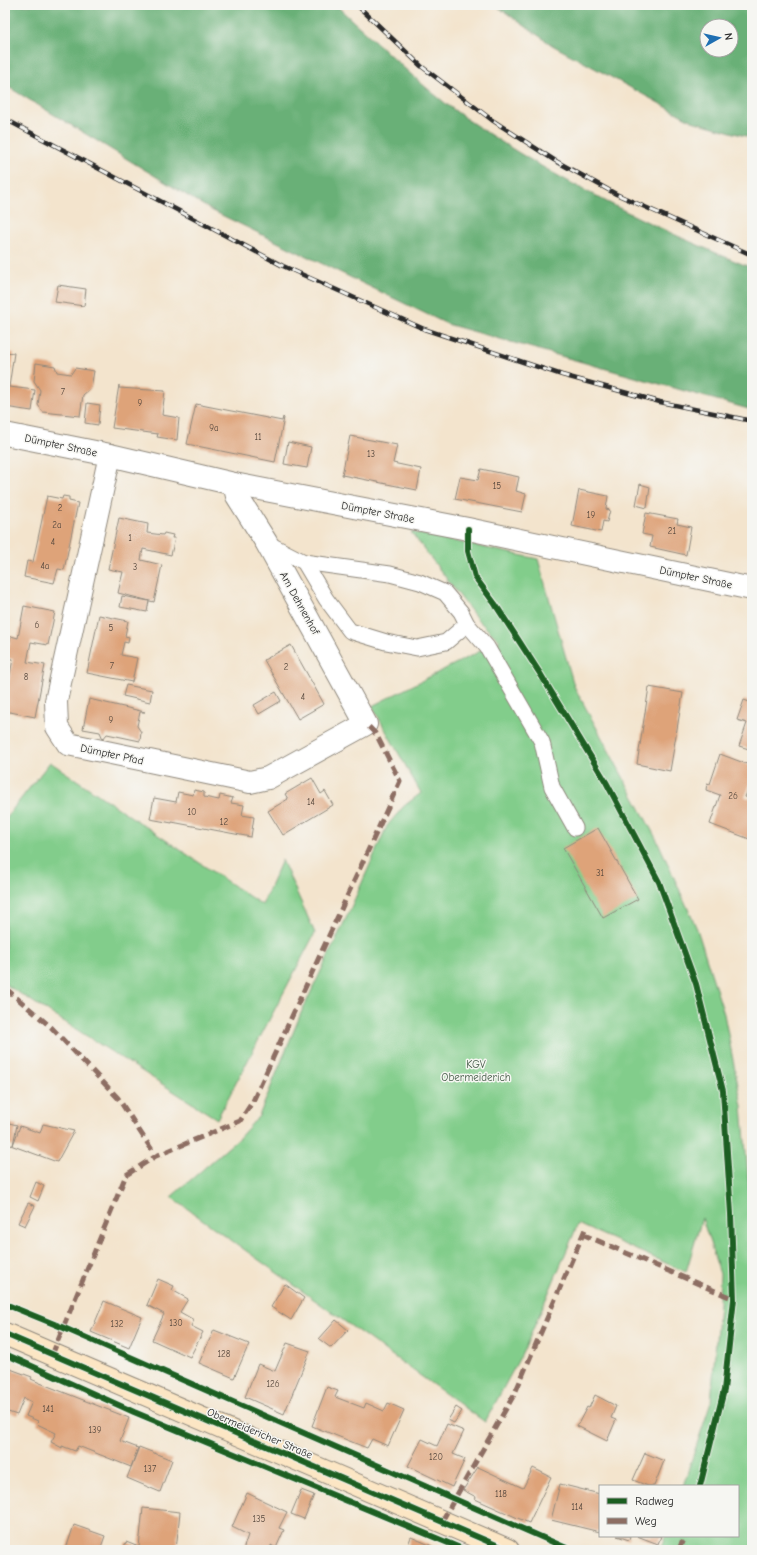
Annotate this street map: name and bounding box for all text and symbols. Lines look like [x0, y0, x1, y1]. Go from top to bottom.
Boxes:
north arrow [699, 18, 739, 58]
text: N [721, 32, 735, 41]
house number: 7 [61, 387, 66, 397]
house number: 9 [138, 398, 143, 408]
house number: 9a [209, 423, 219, 433]
street label: Dümpter Straße [23, 431, 99, 460]
house number: 11 [254, 432, 262, 442]
house number: 13 [367, 449, 375, 459]
house number: 15 [493, 481, 501, 491]
street label: Dümpter Straße [340, 499, 416, 526]
house number: 2 [58, 503, 63, 513]
house number: 19 [587, 510, 595, 520]
house number: 2a [52, 520, 62, 530]
house number: 21 [668, 526, 677, 536]
house number: 1 [128, 533, 132, 543]
house number: 4 [51, 537, 55, 547]
house number: 4a [40, 561, 50, 571]
house number: 3 [133, 562, 137, 572]
street label: Dümpter Straße [658, 563, 734, 592]
street label: Am Dehnenhof [277, 570, 323, 638]
house number: 6 [35, 620, 40, 630]
house number: 5 [109, 623, 114, 633]
house number: 7 [110, 661, 115, 671]
house number: 2 [284, 662, 289, 672]
house number: 8 [24, 672, 29, 682]
house number: 4 [301, 692, 305, 702]
house number: 9 [109, 715, 114, 725]
street label: Dümpter Pfad [79, 741, 145, 768]
house number: 26 [728, 791, 738, 801]
house number: 14 [307, 797, 315, 807]
house number: 10 [187, 807, 197, 817]
house number: 12 [220, 817, 228, 827]
house number: 31 [596, 868, 604, 878]
park label: KGV Obermeiderich [441, 1058, 511, 1084]
house number: 130 [169, 1318, 183, 1328]
house number: 132 [111, 1319, 124, 1329]
house number: 128 [218, 1349, 231, 1359]
house number: 126 [266, 1379, 280, 1389]
house number: 141 [42, 1404, 54, 1414]
street label: Obermeidericher Straße [205, 1405, 315, 1462]
house number: 139 [89, 1425, 102, 1435]
house number: 120 [429, 1452, 443, 1462]
house number: 137 [144, 1464, 157, 1474]
legend [599, 1485, 739, 1537]
house number: 118 [495, 1489, 507, 1499]
text: Radweg [635, 1494, 674, 1508]
house number: 114 [571, 1502, 583, 1512]
house number: 135 [253, 1514, 266, 1524]
text: Weg [635, 1514, 657, 1528]

